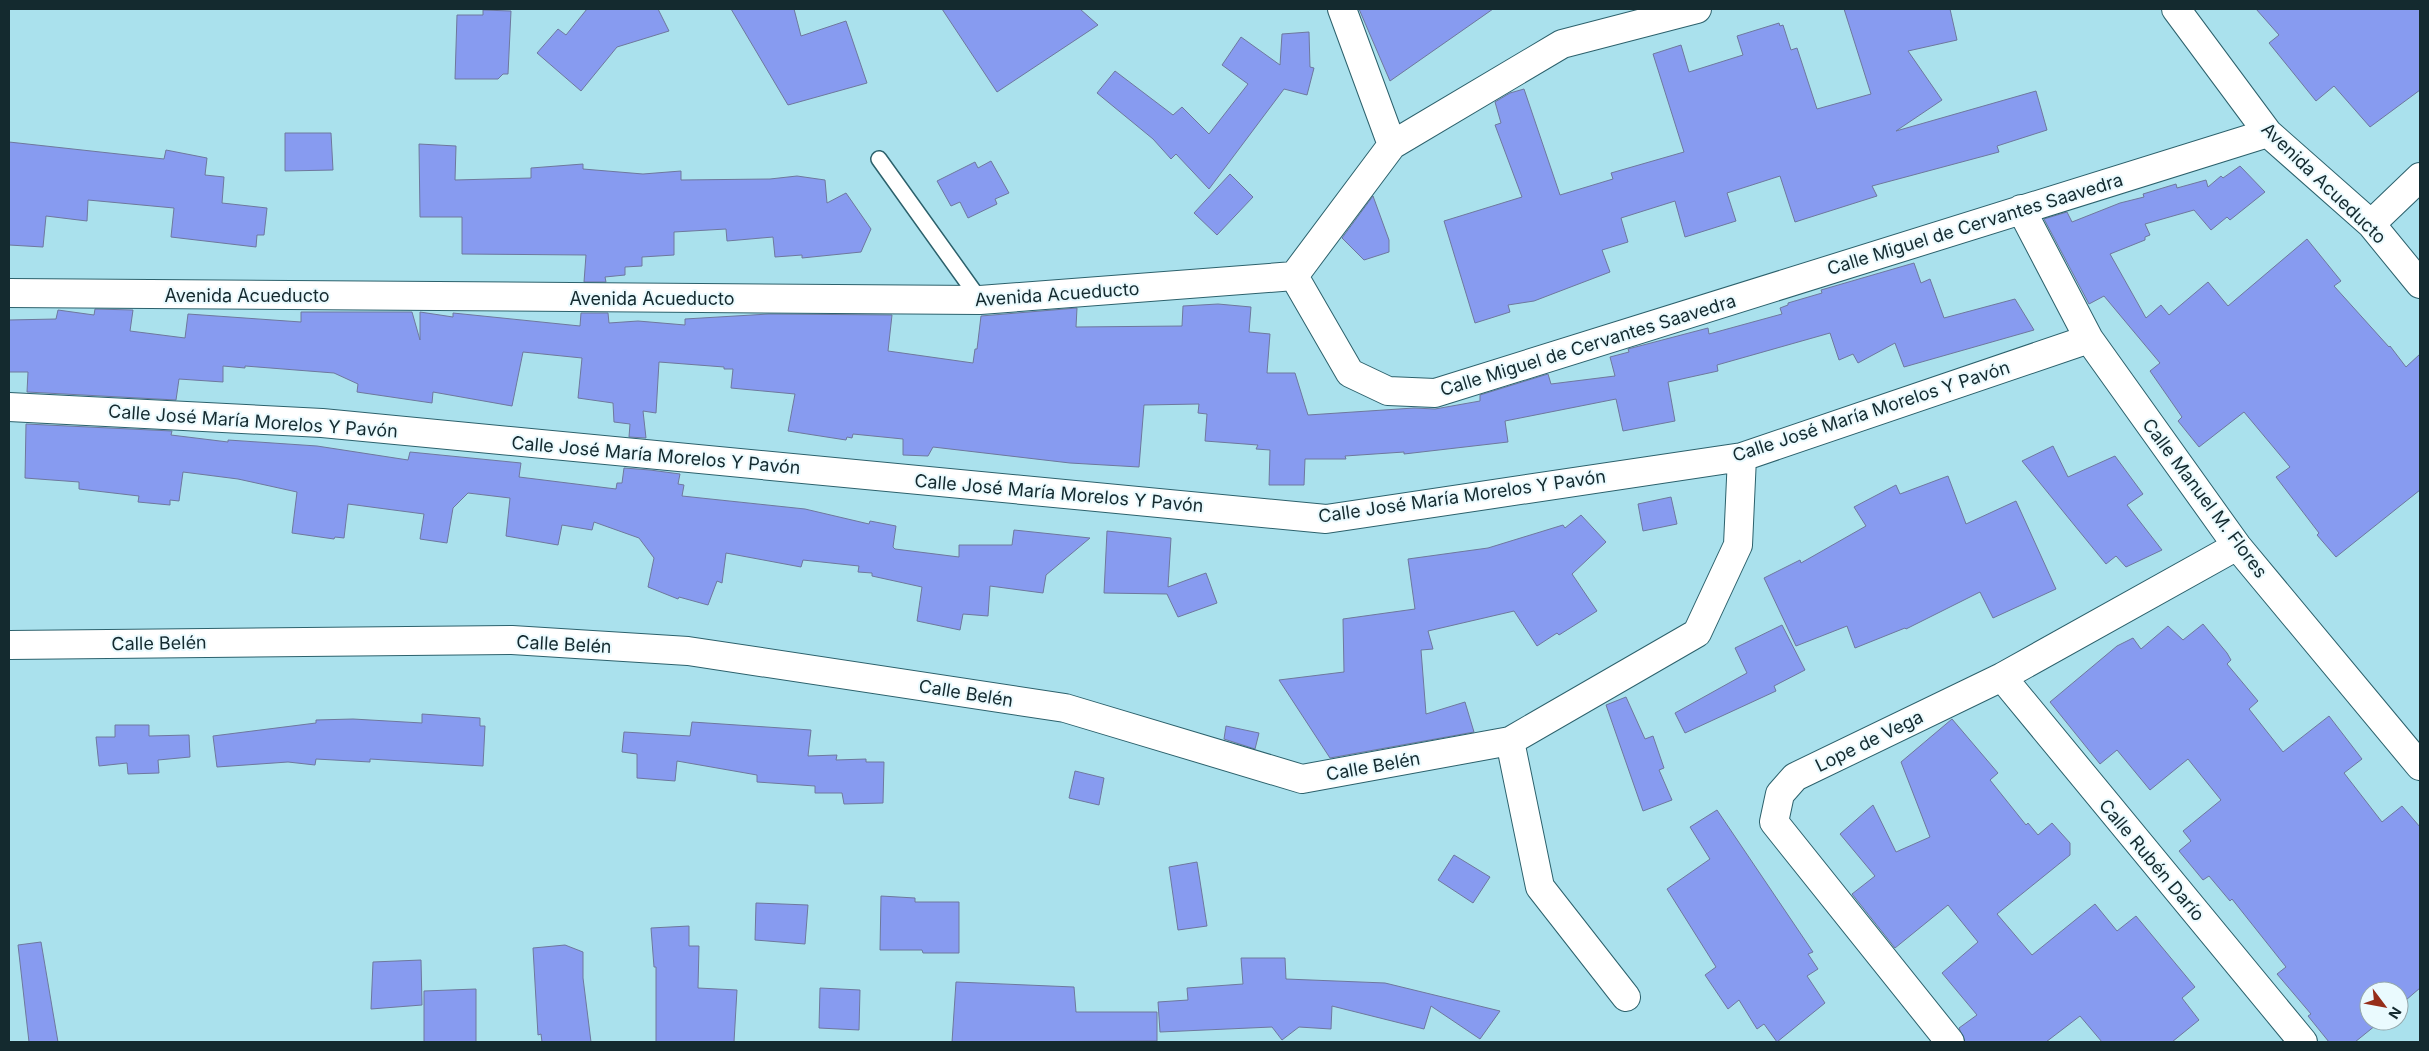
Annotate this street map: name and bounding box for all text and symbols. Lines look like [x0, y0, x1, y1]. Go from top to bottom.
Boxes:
street label: Avenida Acueducto [2257, 118, 2391, 248]
street label: Calle Miguel de Cervantes Saavedra [1825, 169, 2125, 279]
street label: Avenida Acueducto [974, 278, 1140, 310]
street label: Avenida Acueducto [165, 285, 329, 306]
street label: Avenida Acueducto [570, 288, 734, 309]
street label: Calle Miguel de Cervantes Saavedra [1438, 290, 1738, 400]
street label: Calle José María Morelos Y Pavón [1730, 356, 2012, 466]
street label: Calle José María Morelos Y Pavón [108, 400, 398, 442]
street label: Calle Manuel M. Flores [2138, 414, 2272, 582]
street label: Calle José María Morelos Y Pavón [511, 432, 801, 478]
street label: Calle José María Morelos Y Pavón [1317, 465, 1607, 527]
street label: Calle José María Morelos Y Pavón [914, 470, 1204, 516]
street label: Calle Belén [516, 631, 612, 657]
street label: Calle Belén [111, 632, 207, 654]
street label: Calle Belén [917, 675, 1015, 711]
street label: Lope de Vega [1812, 706, 1926, 776]
street label: Calle Belén [1324, 747, 1422, 785]
street label: Calle Rubén Darío [2095, 795, 2209, 925]
north arrow [2359, 981, 2409, 1031]
text: N [2385, 1004, 2405, 1022]

